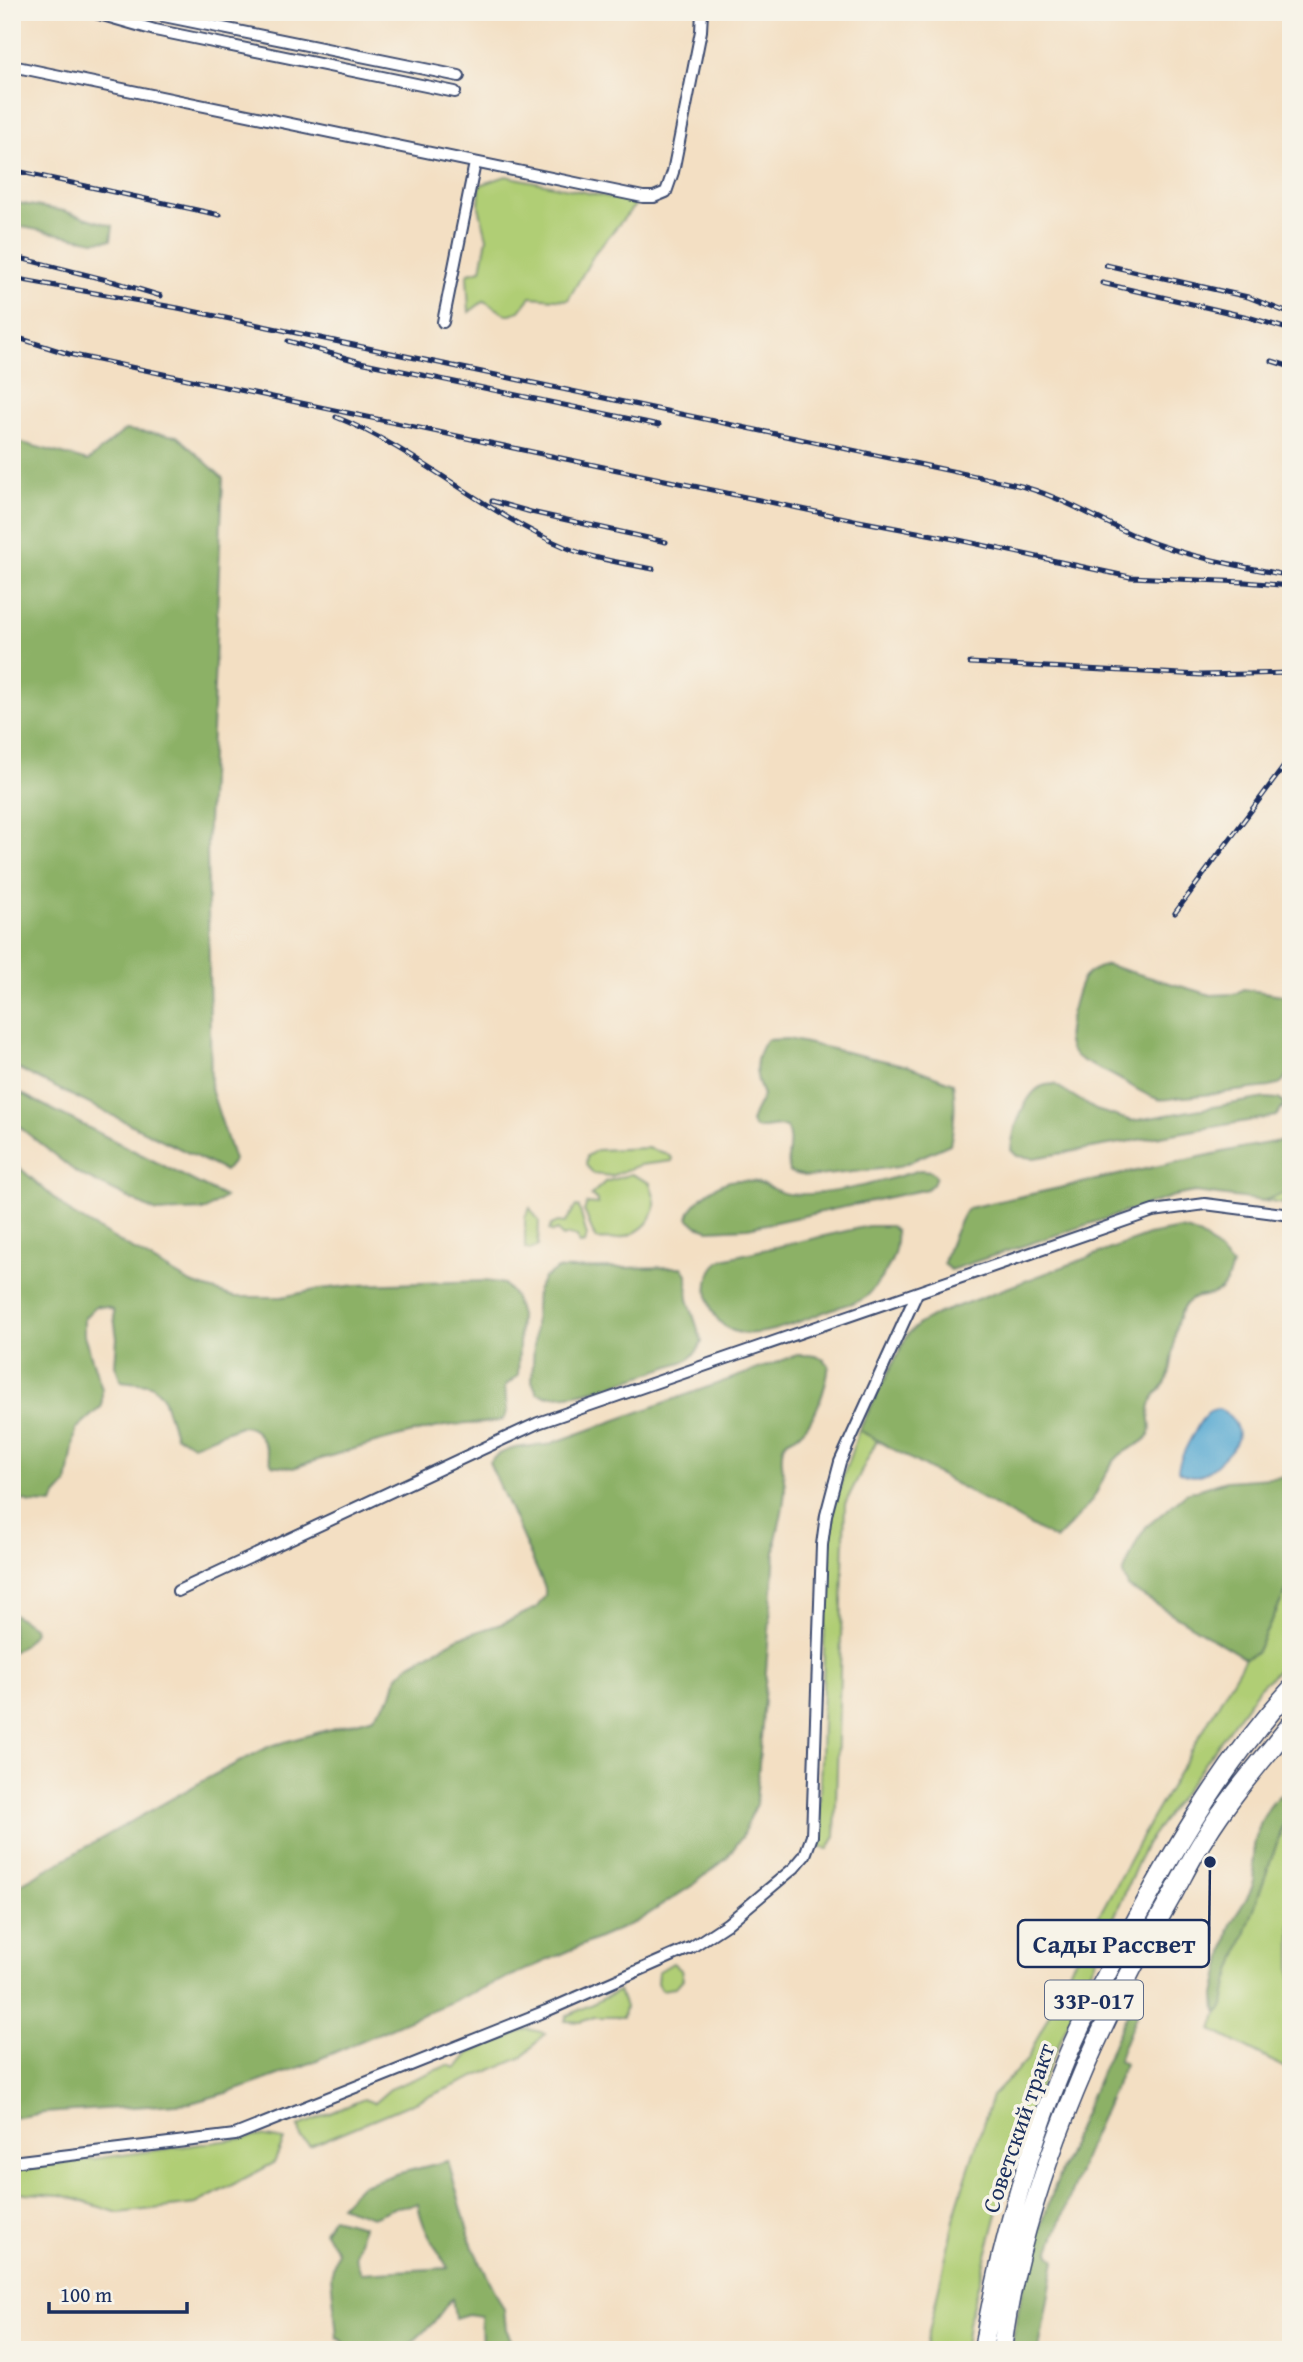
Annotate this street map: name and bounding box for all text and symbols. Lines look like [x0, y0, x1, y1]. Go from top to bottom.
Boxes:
callout: Сады Рассвет [1018, 1920, 1209, 1967]
text: Сады Рассвет [1033, 1924, 1195, 1963]
road number: 33Р-017 [1045, 1980, 1143, 2020]
street label: Советский тракт [973, 2038, 1063, 2217]
scale bar [49, 2271, 187, 2315]
text: 100 m [60, 2279, 112, 2310]

